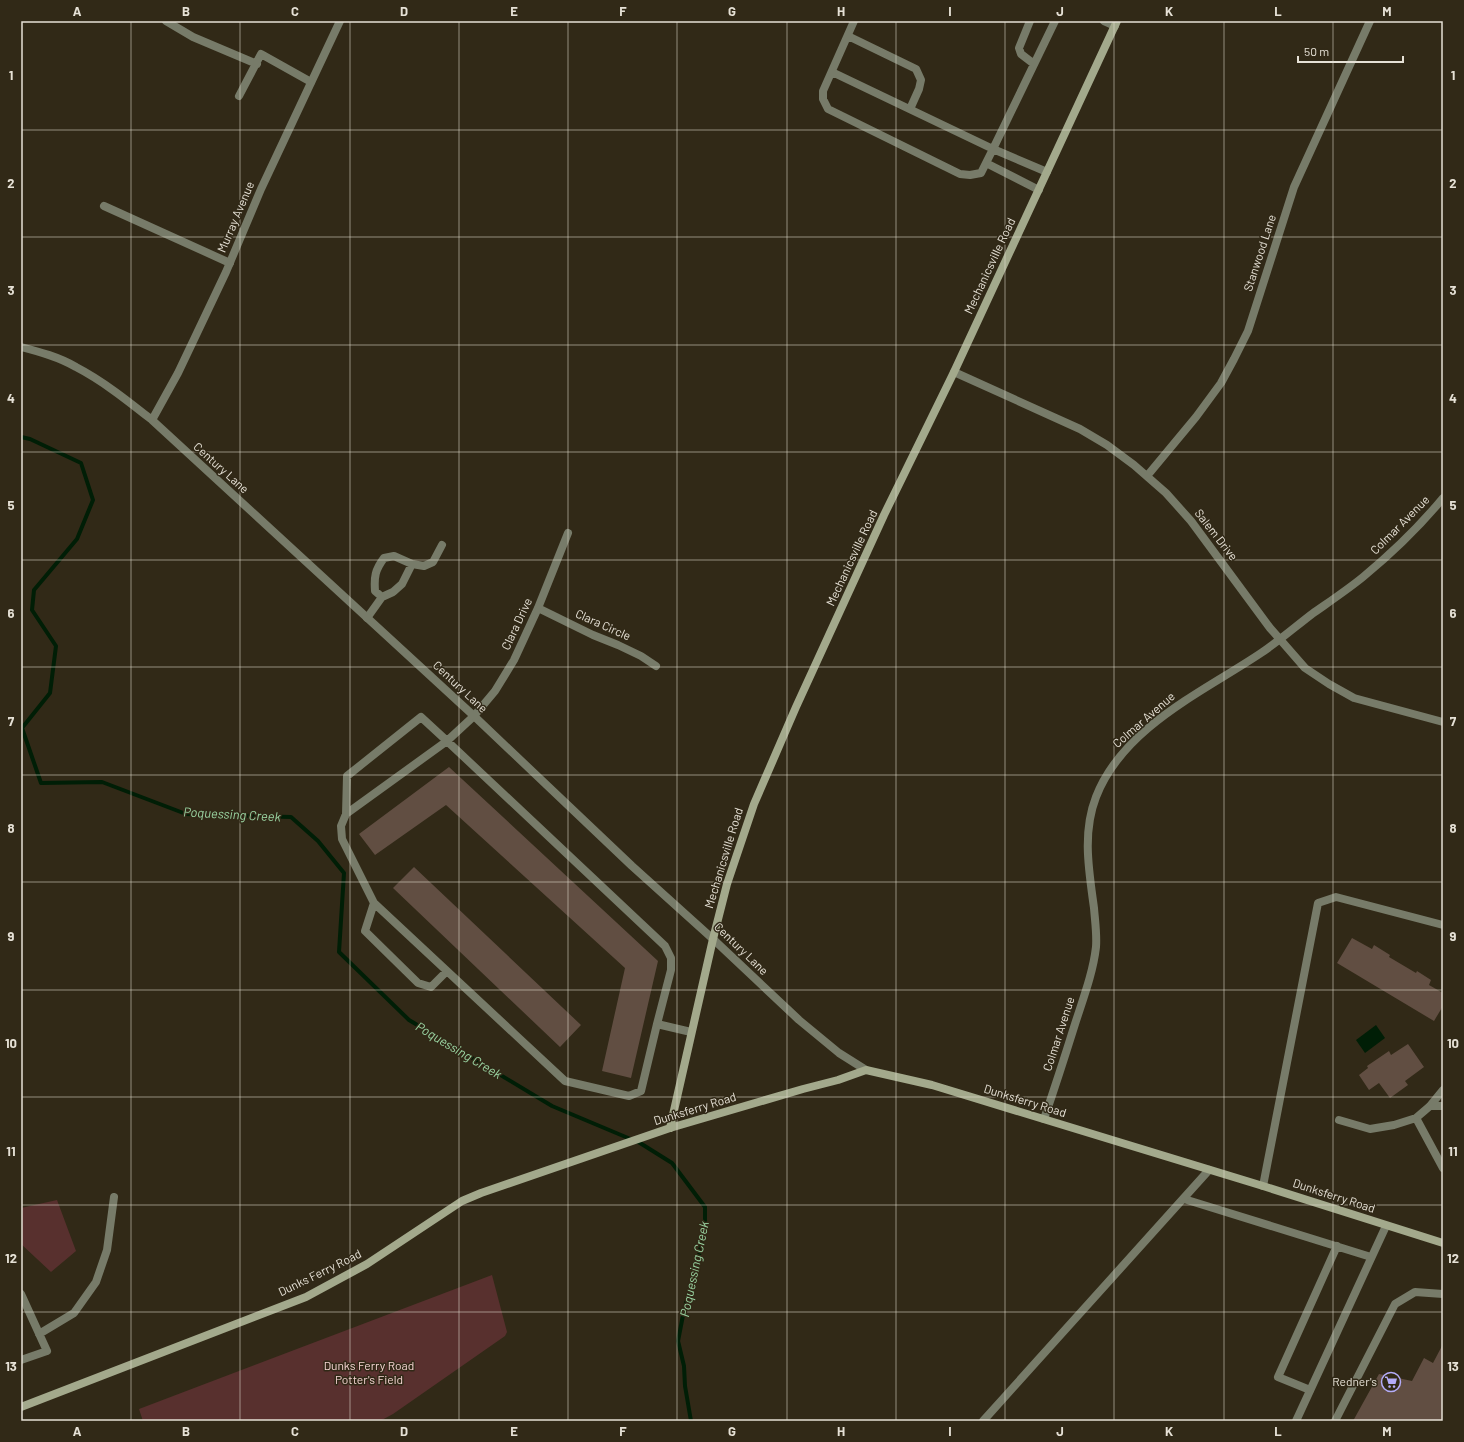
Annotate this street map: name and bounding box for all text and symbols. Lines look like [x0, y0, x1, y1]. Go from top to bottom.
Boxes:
text: A [73, 3, 82, 19]
text: B [182, 3, 190, 19]
text: C [291, 3, 299, 19]
text: D [400, 3, 408, 19]
text: E [510, 3, 518, 19]
text: F [619, 3, 627, 19]
text: G [728, 3, 736, 19]
text: H [837, 3, 845, 19]
text: I [948, 3, 952, 19]
text: J [1056, 3, 1064, 19]
text: K [1165, 3, 1173, 19]
text: L [1274, 3, 1282, 19]
text: M [1382, 3, 1392, 19]
scale bar [1298, 38, 1403, 64]
text: 50 m [1304, 44, 1329, 58]
text: 1 [9, 67, 13, 83]
text: 1 [1451, 67, 1455, 83]
text: 2 [7, 175, 15, 191]
text: 2 [1449, 175, 1457, 191]
street label: Murray Avenue [214, 179, 256, 254]
street label: Stanwood Lane [1240, 212, 1278, 293]
street label: Mechanicsville Road [961, 215, 1018, 316]
text: 3 [7, 282, 15, 298]
text: 3 [1449, 282, 1457, 298]
text: 4 [7, 390, 15, 406]
text: 4 [1449, 390, 1457, 406]
street label: Century Lane [191, 439, 252, 496]
street label: Colmar Avenue [1367, 492, 1432, 557]
text: 5 [7, 497, 15, 513]
text: 5 [1449, 497, 1457, 513]
street label: Salem Drive [1192, 506, 1241, 563]
street label: Mechanicsville Road [823, 507, 880, 608]
street label: Clara Drive [498, 595, 534, 652]
text: 6 [8, 605, 15, 621]
text: 6 [1450, 605, 1457, 621]
street label: Clara Circle [574, 606, 633, 643]
street label: Century Lane [431, 658, 491, 715]
street label: Colmar Avenue [1109, 689, 1177, 750]
text: 7 [8, 713, 15, 729]
text: 7 [1450, 713, 1457, 729]
water label: Poquessing Creek [183, 803, 282, 825]
street label: Mechanicsville Road [701, 806, 745, 910]
text: 8 [7, 820, 15, 836]
text: 8 [1449, 820, 1457, 836]
street label: Century Lane [712, 919, 771, 977]
text: 9 [8, 928, 15, 944]
text: 9 [1450, 928, 1457, 944]
street label: Colmar Avenue [1039, 995, 1077, 1073]
water label: Poquessing Creek [413, 1018, 506, 1082]
text: 10 [5, 1035, 17, 1051]
text: 10 [1447, 1035, 1459, 1051]
street label: Dunksferry Road [982, 1081, 1068, 1119]
street label: Dunksferry Road [652, 1089, 738, 1127]
text: 11 [6, 1143, 16, 1159]
text: 11 [1448, 1143, 1458, 1159]
street label: Dunksferry Road [1291, 1175, 1377, 1215]
water label: Poquessing Creek [676, 1219, 712, 1318]
street label: Dunks Ferry Road [276, 1246, 363, 1298]
text: 12 [5, 1250, 17, 1266]
text: 12 [1447, 1250, 1459, 1266]
text: 13 [5, 1358, 17, 1374]
park label: Dunks Ferry Road Potter's Field [324, 1358, 414, 1386]
text: 13 [1447, 1358, 1459, 1374]
supermarket icon: Redner's [1380, 1371, 1402, 1393]
place label: Redner's [1332, 1374, 1377, 1388]
text: A [73, 1423, 82, 1439]
text: B [182, 1423, 190, 1439]
text: C [291, 1423, 299, 1439]
text: D [400, 1423, 408, 1439]
text: E [510, 1423, 518, 1439]
text: F [619, 1423, 627, 1439]
text: G [728, 1423, 736, 1439]
text: H [837, 1423, 845, 1439]
text: I [948, 1423, 952, 1439]
text: J [1056, 1423, 1064, 1439]
text: K [1165, 1423, 1173, 1439]
text: L [1274, 1423, 1282, 1439]
text: M [1382, 1423, 1392, 1439]

